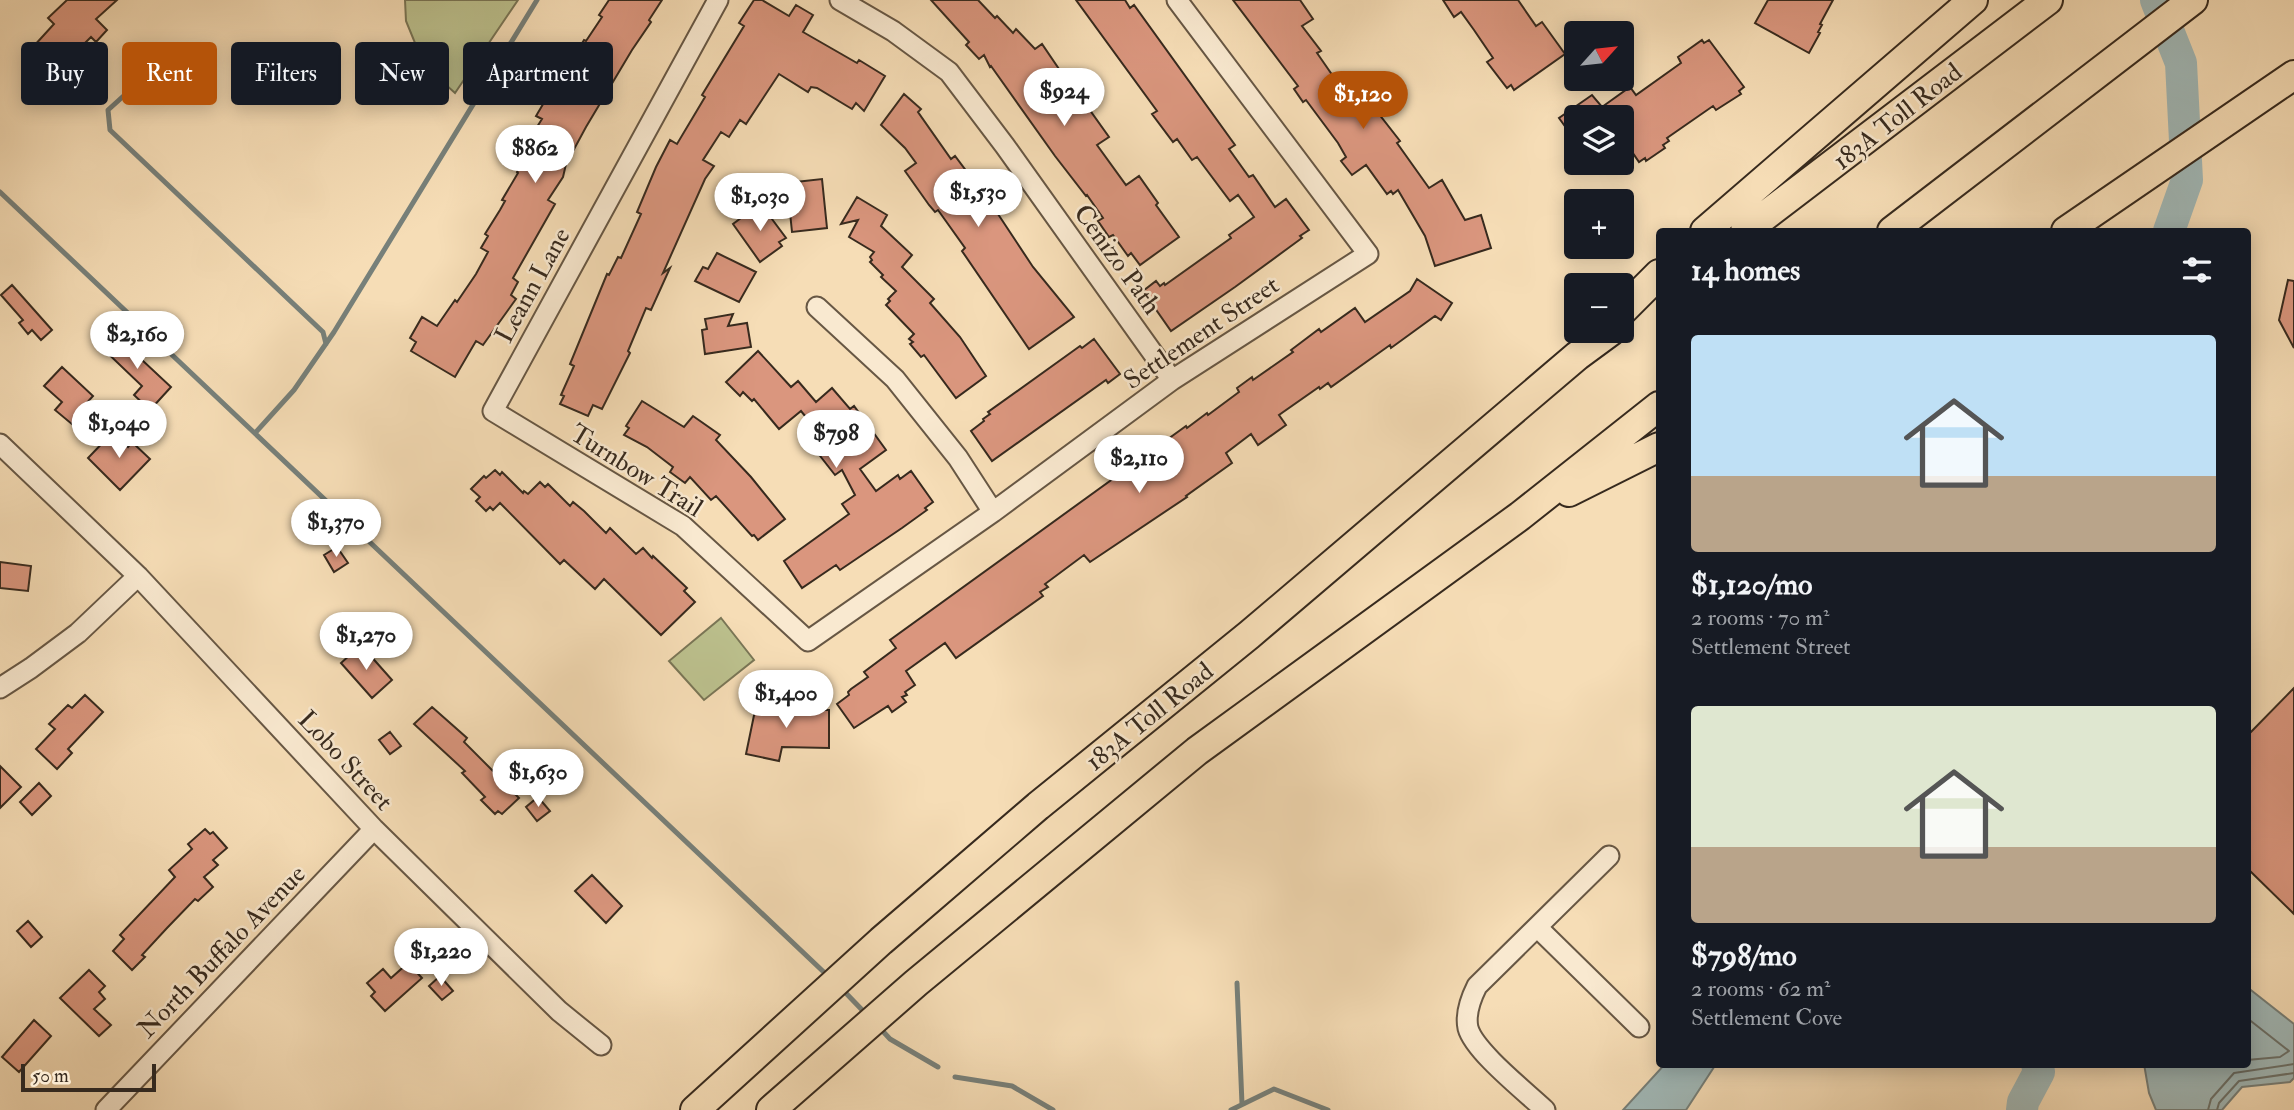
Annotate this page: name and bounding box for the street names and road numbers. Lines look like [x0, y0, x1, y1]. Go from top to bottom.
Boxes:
street label: 183A Toll Road [1827, 56, 1969, 177]
street label: Cenizo Path [1067, 198, 1168, 321]
street label: Leann Lane [488, 222, 578, 349]
street label: Settlement Street [1118, 269, 1285, 397]
street label: Turnbow Trail [564, 418, 709, 524]
street label: 183A Toll Road [1079, 655, 1220, 778]
street label: Lobo Street [291, 704, 400, 817]
street label: North Buffalo Avenue [131, 858, 313, 1045]

